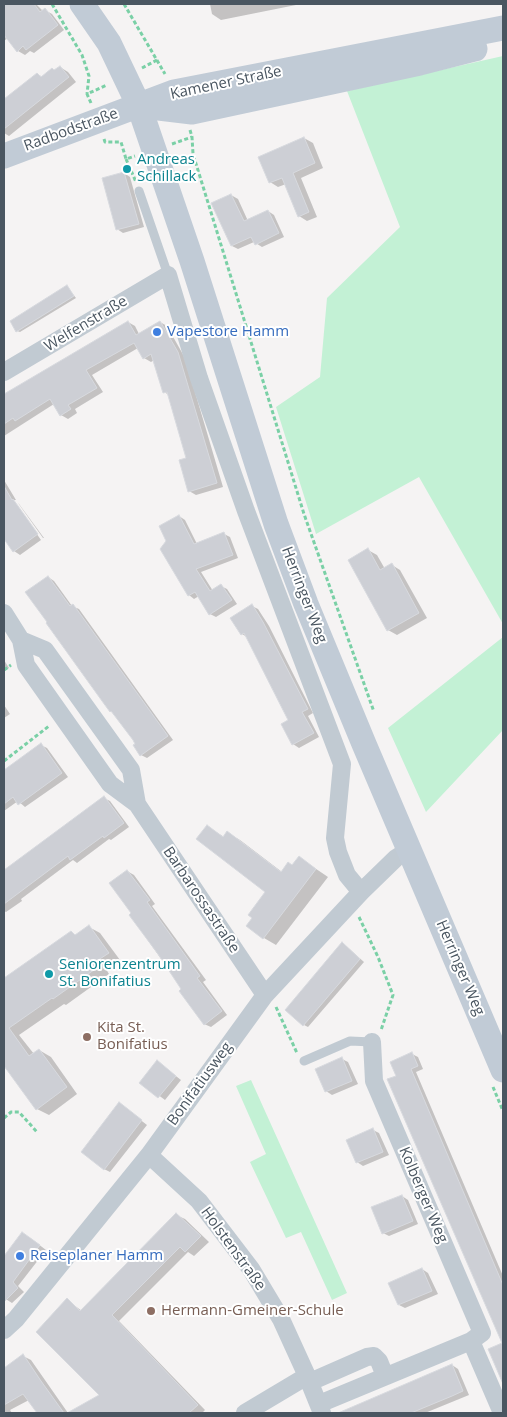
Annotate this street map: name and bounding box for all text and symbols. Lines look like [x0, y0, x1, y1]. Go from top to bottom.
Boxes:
street label: Kamener Straße [169, 62, 283, 104]
street label: Radbodstraße [21, 105, 121, 155]
place label: Andreas Schillack [137, 151, 196, 186]
marker: Andreas Schillack [121, 163, 133, 175]
street label: Welfenstraße [41, 292, 131, 356]
place label: Vapestore Hamm [167, 323, 289, 341]
marker: Vapestore Hamm [151, 326, 163, 338]
street label: Herringer Weg [277, 544, 331, 646]
street label: Barbarossastraße [159, 843, 243, 957]
street label: Herringer Weg [432, 918, 488, 1018]
place label: Seniorenzentrum St. Bonifatius [59, 956, 181, 991]
marker: Seniorenzentrum St. Bonifatius [43, 968, 55, 980]
place label: Kita St. Bonifatius [97, 1019, 168, 1054]
marker: Kita St. Bonifatius [81, 1031, 93, 1043]
street label: Bonifatiusweg [164, 1039, 236, 1129]
street label: Kolberger Weg [395, 1144, 451, 1246]
street label: Holstenstraße [197, 1204, 269, 1294]
place label: Reiseplaner Hamm [30, 1247, 163, 1265]
marker: Reiseplaner Hamm [14, 1250, 26, 1262]
place label: Hermann-Gmeiner-Schule [161, 1302, 344, 1320]
marker: Hermann-Gmeiner-Schule [145, 1305, 157, 1317]

